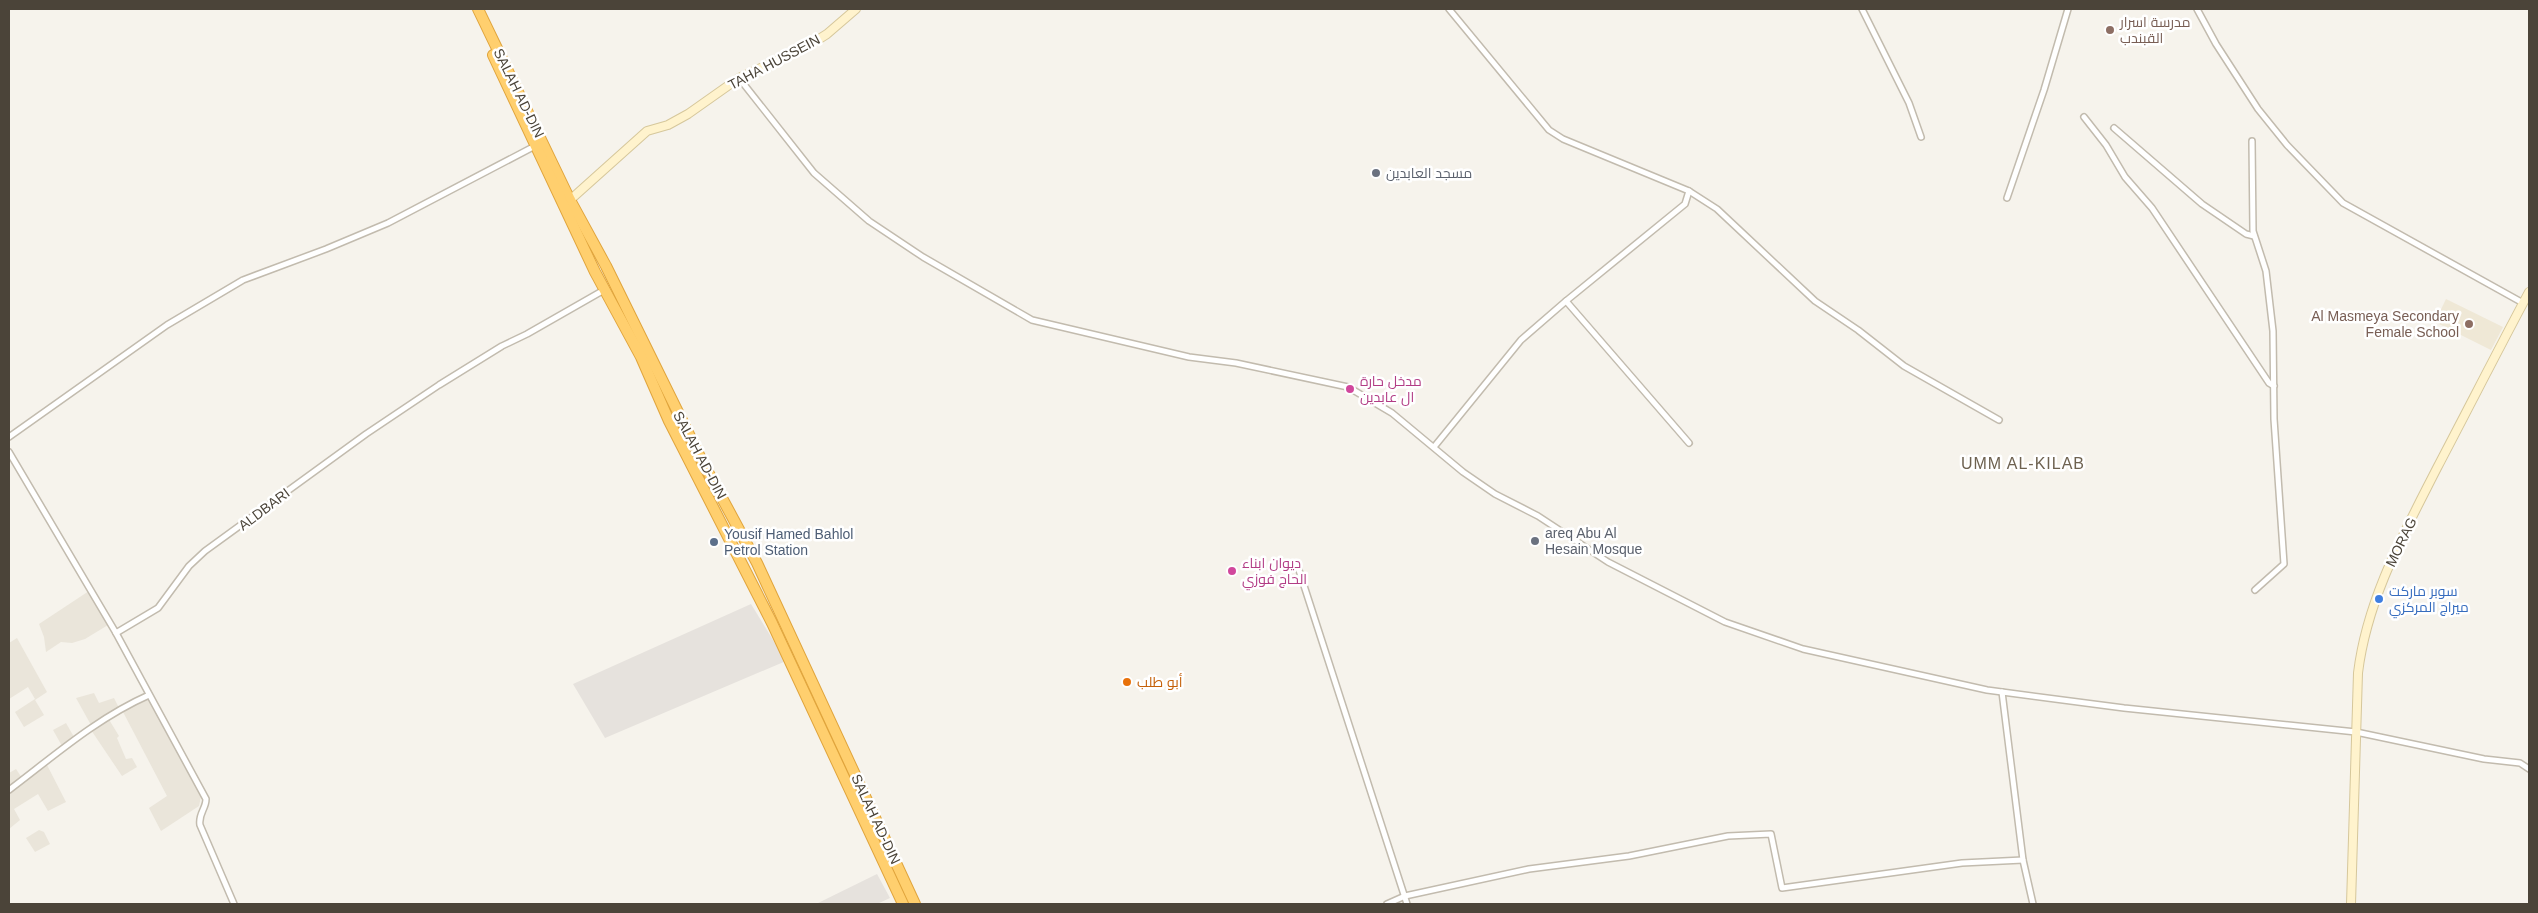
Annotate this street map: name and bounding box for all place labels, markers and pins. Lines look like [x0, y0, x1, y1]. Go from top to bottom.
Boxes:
place label: مدرسة اسرار القبندب [2119, 14, 2190, 46]
marker: مدرسة اسرار القبندب [2104, 24, 2116, 36]
place label: مسجد العابدين [1386, 165, 1472, 181]
marker: مسجد العابدين [1370, 167, 1382, 179]
place label: Al Masmeya Secondary Female School [2311, 308, 2459, 340]
marker: Al Masmeya Secondary Female School [2463, 318, 2475, 330]
place label: مدخل حارة ال عابدين [1360, 373, 1422, 406]
marker: مدخل حارة ال عابدين [1344, 383, 1356, 395]
place label: areq Abu Al Hesain Mosque [1545, 525, 1642, 557]
place label: Yousif Hamed Bahlol Petrol Station [724, 526, 853, 558]
marker: areq Abu Al Hesain Mosque [1529, 535, 1541, 547]
marker: Yousif Hamed Bahlol Petrol Station [708, 536, 720, 548]
place label: ديوان ابناء الحاج فوزي [1242, 555, 1307, 591]
marker: ديوان ابناء الحاج فوزي [1226, 565, 1238, 577]
place label: سوبر ماركت ميراج المركزي [2389, 583, 2469, 619]
marker: سوبر ماركت ميراج المركزي [2373, 593, 2385, 605]
place label: أبو طلب [1137, 673, 1183, 690]
marker: أبو طلب [1121, 676, 1133, 688]

